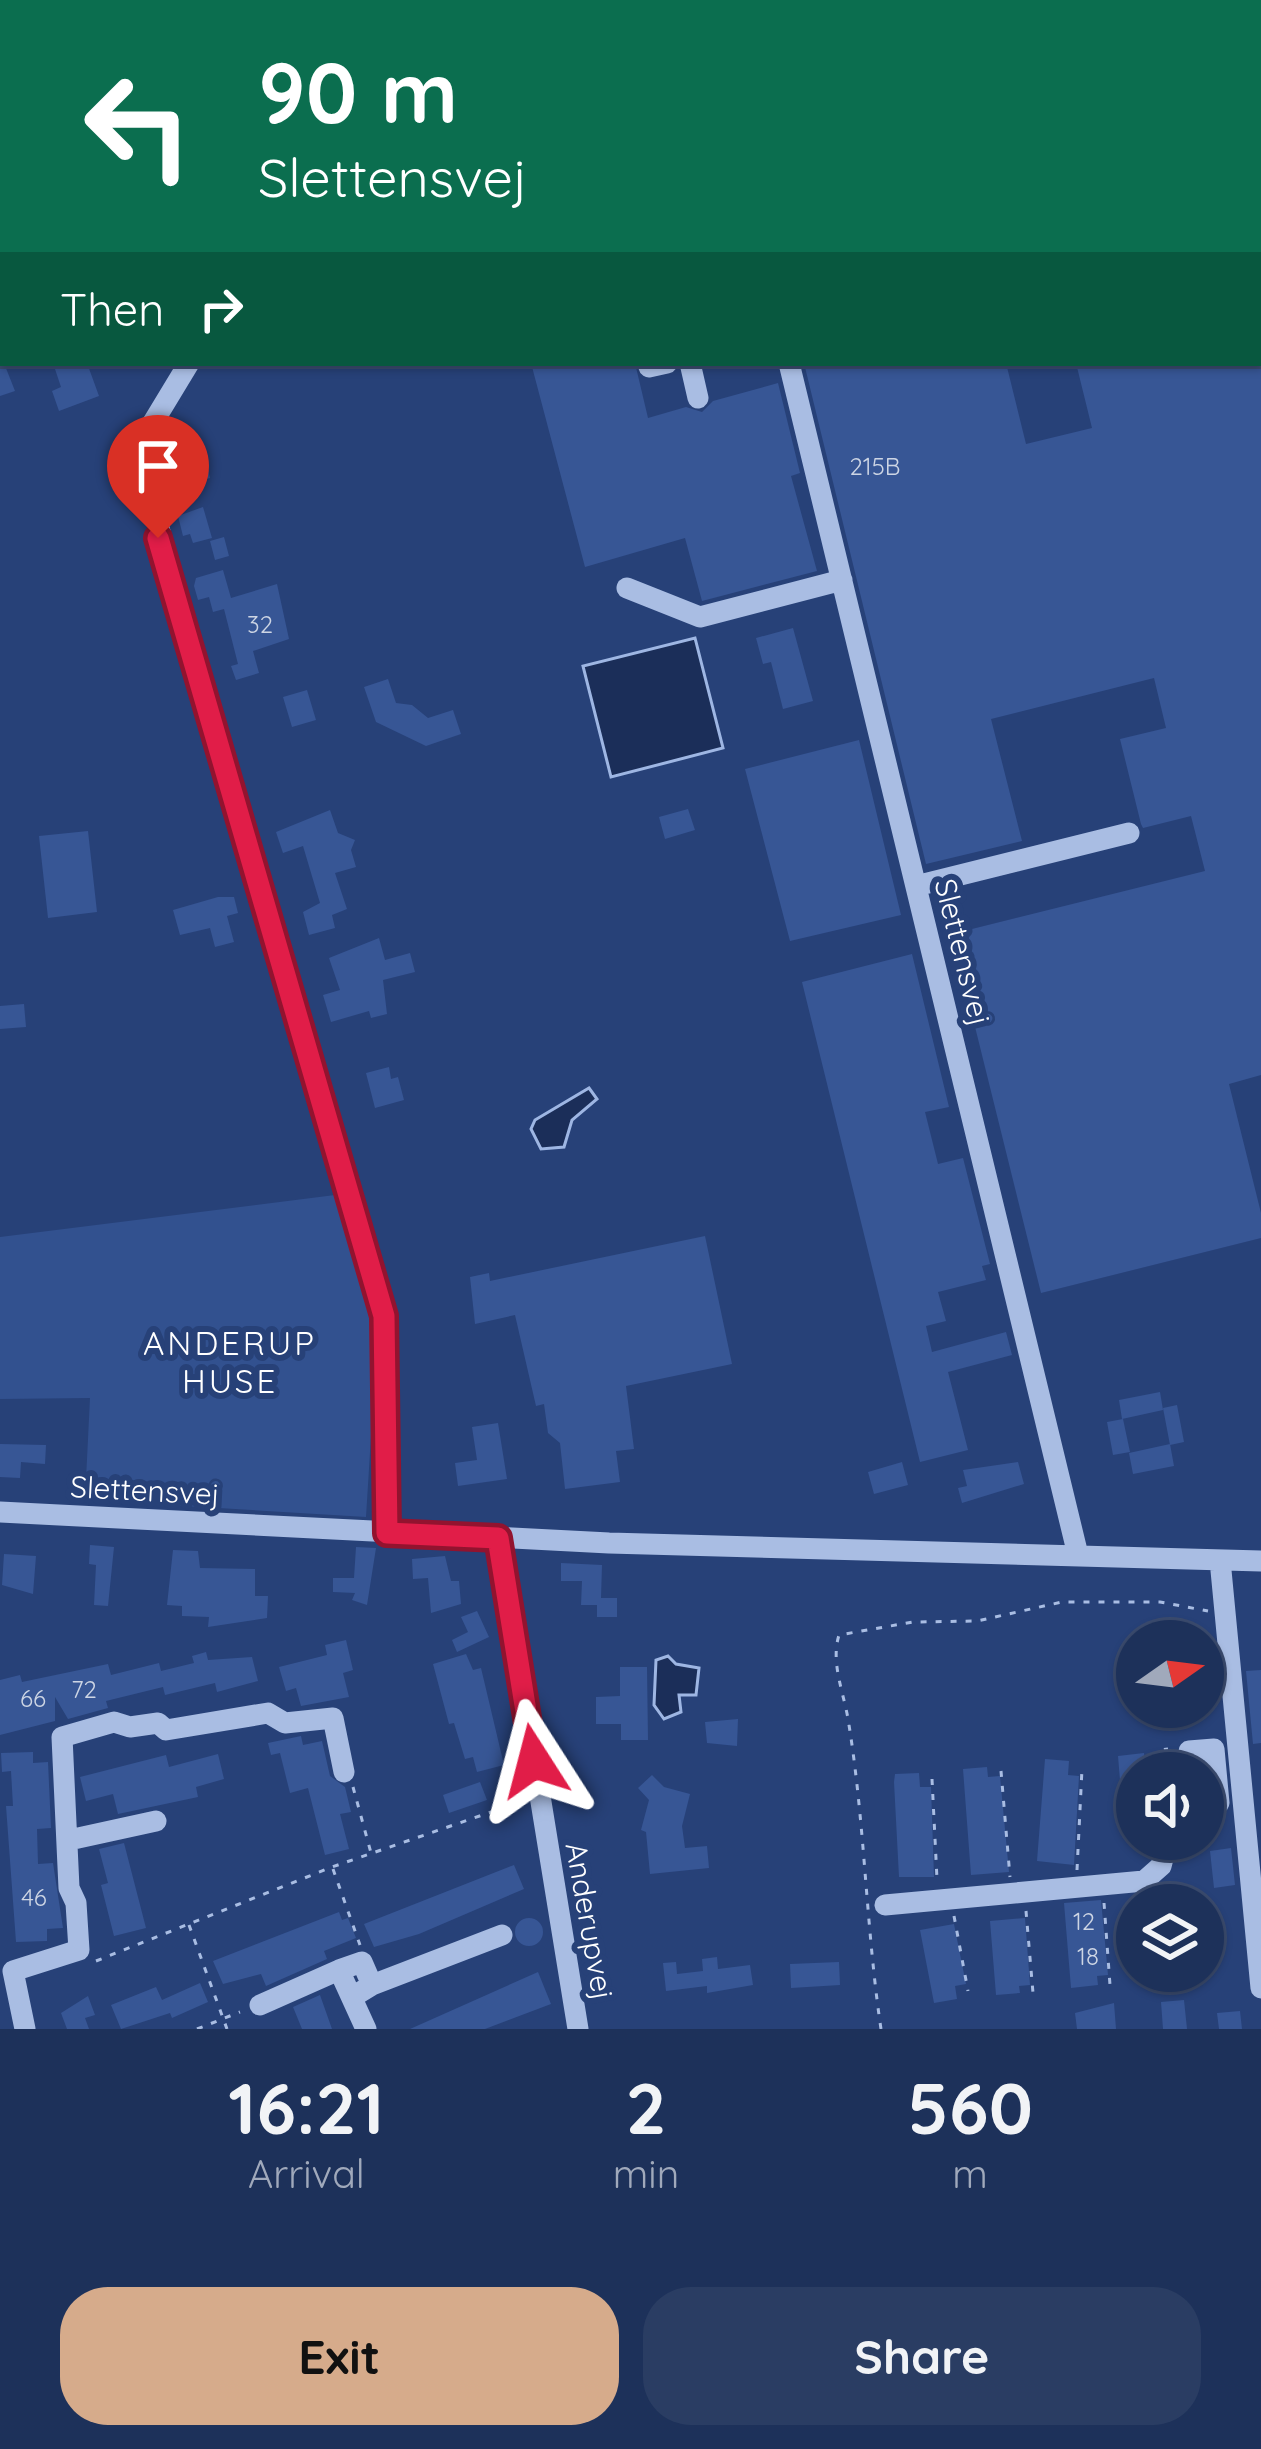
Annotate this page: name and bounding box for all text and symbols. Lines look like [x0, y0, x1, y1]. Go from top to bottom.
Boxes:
text: 90 m [258, 39, 458, 144]
icon: left [60, 48, 216, 204]
text: Slettensvej [258, 143, 528, 211]
icon: right [188, 276, 254, 342]
text: Then [60, 281, 164, 337]
pin [107, 415, 209, 538]
icon: arrive [125, 433, 191, 499]
house number: 215B [850, 451, 900, 481]
house number: 32 [247, 609, 273, 639]
street label: Slettensvej [926, 875, 1000, 1029]
district label: ANDERUP HUSE [143, 1322, 317, 1401]
street label: Slettensvej [69, 1467, 221, 1513]
north arrow [1116, 1620, 1224, 1728]
map controls [1116, 1620, 1224, 1992]
house number: 72 [71, 1674, 97, 1704]
house number: 66 [20, 1683, 46, 1713]
position arrow [471, 1698, 597, 1824]
button: sound [1116, 1752, 1224, 1860]
street label: Anderupvej [557, 1839, 623, 2003]
house number: 46 [21, 1882, 47, 1912]
button: layers [1116, 1884, 1224, 1992]
house number: 12 [1073, 1906, 1095, 1936]
house number: 18 [1077, 1941, 1099, 1971]
text: 16:21 [228, 2062, 385, 2152]
text: 2 [626, 2062, 666, 2152]
text: 560 [907, 2062, 1033, 2152]
text: Arrival [248, 2149, 365, 2198]
text: min [613, 2149, 679, 2198]
text: m [952, 2149, 988, 2198]
button: Exit [60, 2287, 619, 2425]
button: Share [643, 2287, 1201, 2425]

